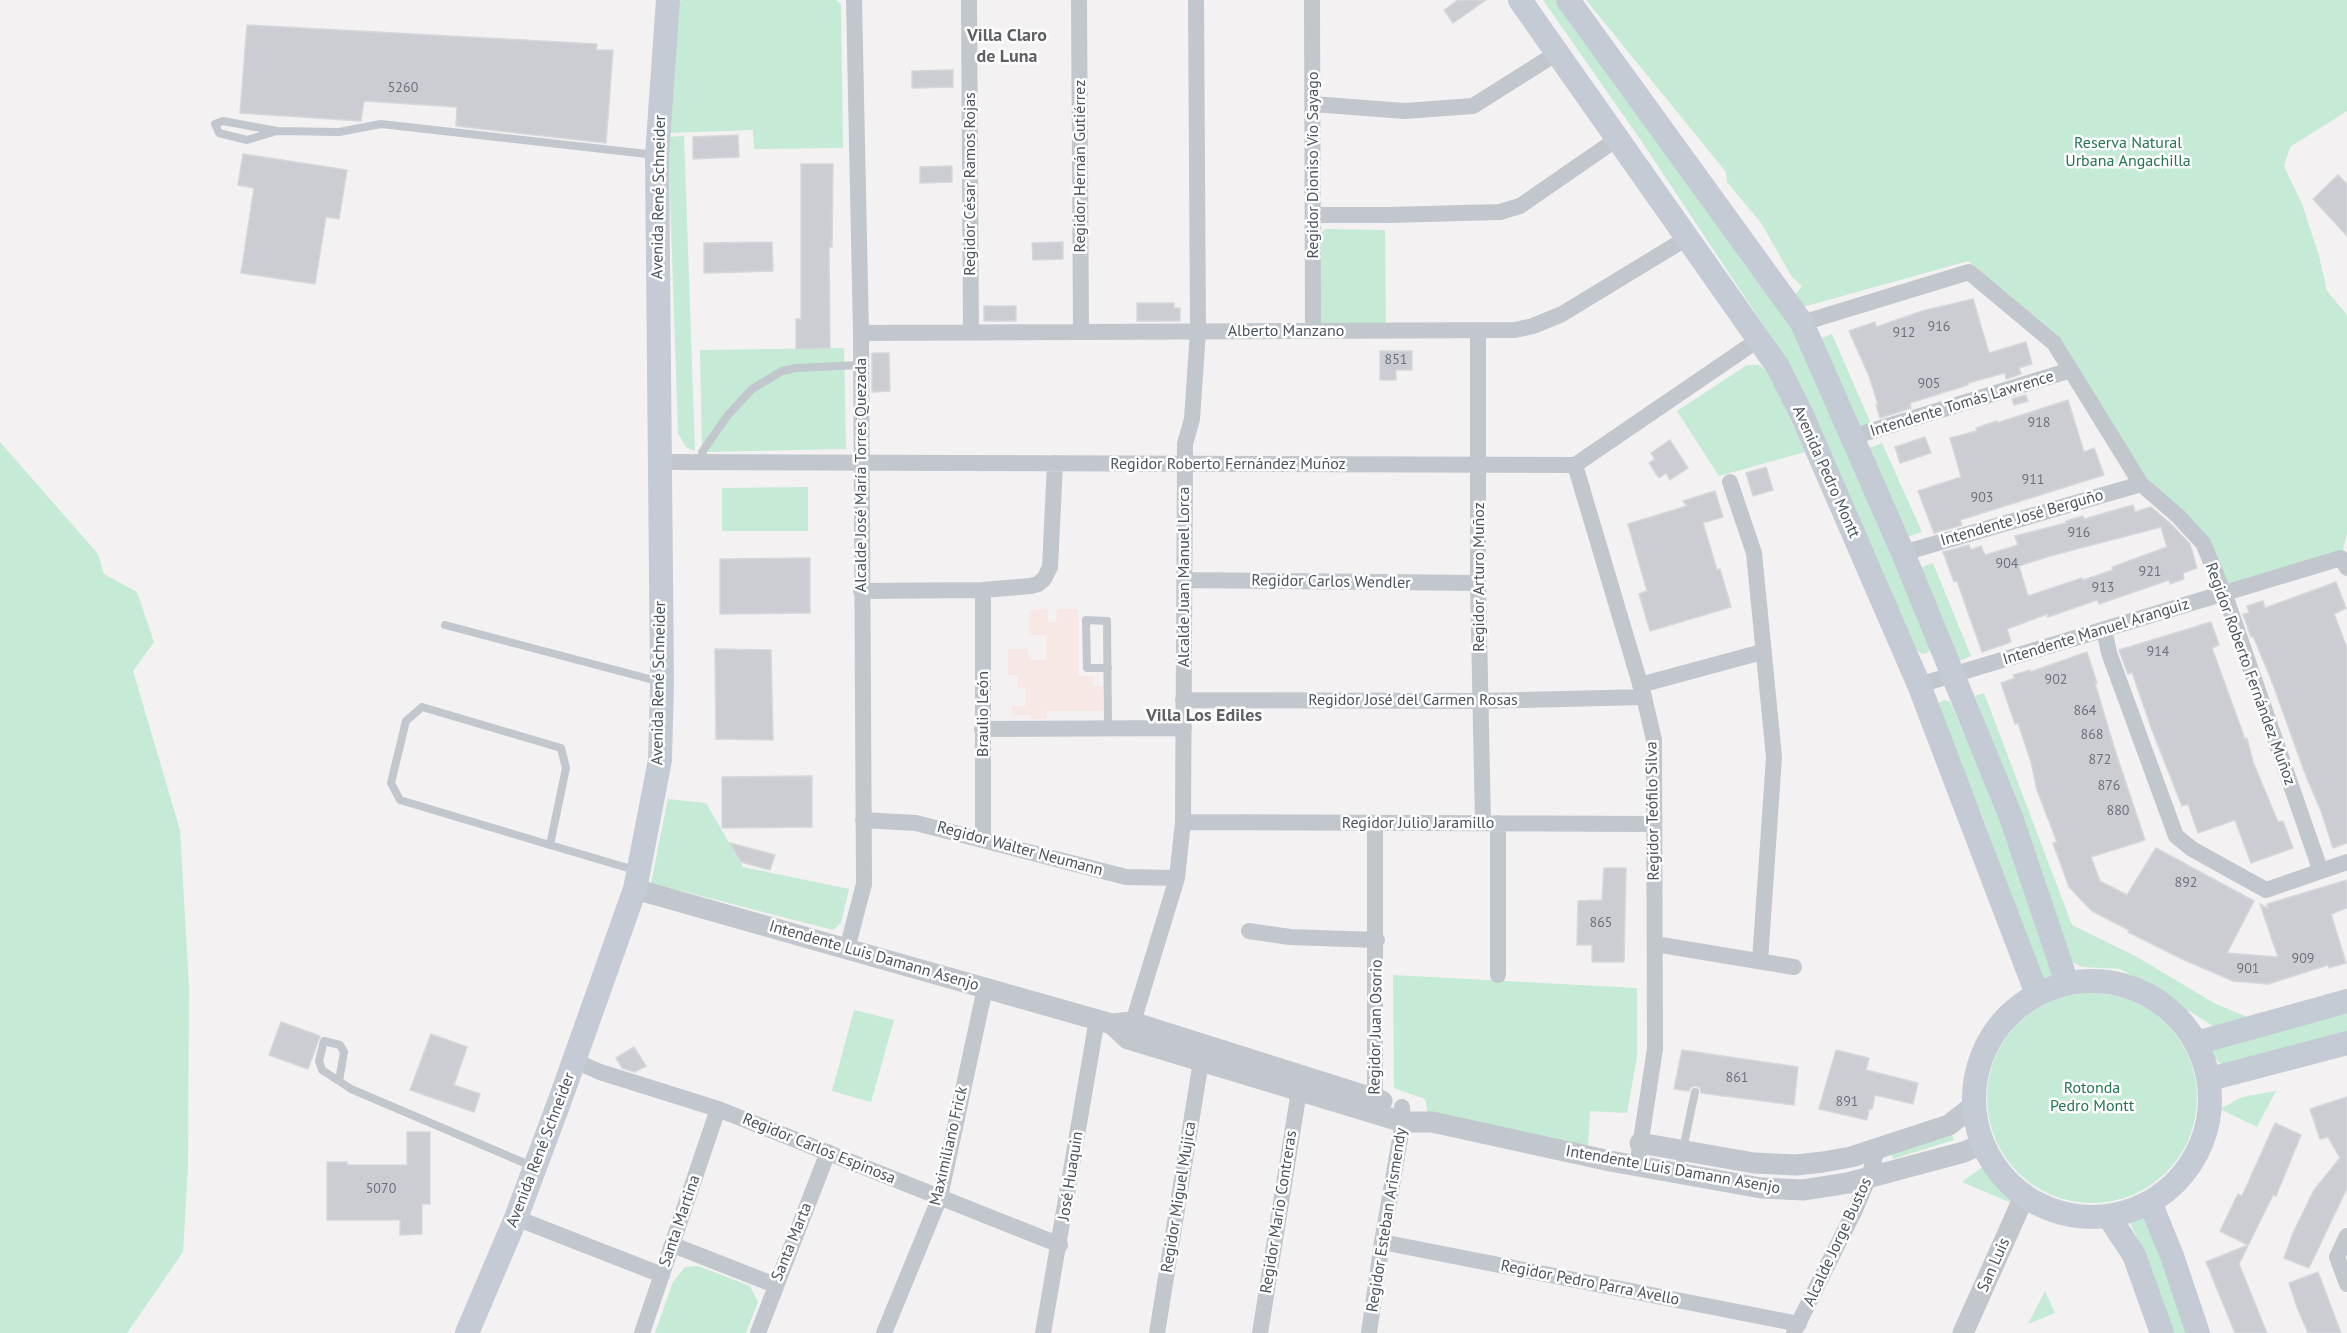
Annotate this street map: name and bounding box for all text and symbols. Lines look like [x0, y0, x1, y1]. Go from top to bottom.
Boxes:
district label: Villa Claro de Luna [967, 25, 1047, 68]
street label: Regidor Dioniso Vío Sayago [1303, 72, 1323, 258]
house number: 5260 [388, 80, 418, 96]
street label: Regidor Hernán Gutiérrez [1070, 80, 1090, 252]
street label: Regidor César Ramos Rojas [960, 92, 980, 276]
street label: Avenida René Schneider [648, 115, 670, 279]
park label: Reserva Natural Urbana Angachilla [2065, 133, 2191, 171]
house number: 916 [1928, 319, 1950, 335]
street label: Alberto Manzano [1228, 321, 1344, 341]
house number: 912 [1893, 325, 1915, 341]
house number: 851 [1385, 352, 1407, 368]
street label: Alcalde José María Torres Quezada [851, 358, 871, 592]
street label: Intendente Tomás Lawrence [1868, 367, 2056, 441]
house number: 905 [1918, 376, 1940, 392]
street label: Avenida Pedro Montt [1788, 403, 1864, 541]
house number: 918 [2028, 415, 2050, 431]
street label: Regidor Roberto Fernández Muñoz [1110, 454, 1346, 474]
house number: 911 [2022, 472, 2044, 488]
street label: Intendente José Berguño [1938, 486, 2106, 550]
street label: Alcalde Juan Manuel Lorca [1174, 487, 1194, 667]
house number: 903 [1971, 490, 1993, 506]
street label: Regidor Arturo Muñoz [1469, 502, 1489, 652]
house number: 916 [2068, 525, 2090, 541]
house number: 904 [1996, 556, 2018, 572]
street label: Regidor Roberto Fernández Muñoz [2201, 560, 2299, 788]
house number: 921 [2139, 564, 2161, 580]
street label: Regidor Carlos Wendler [1251, 571, 1411, 593]
house number: 913 [2092, 580, 2114, 596]
street label: Intendente Manuel Aranguiz [2001, 594, 2191, 670]
street label: Avenida René Schneider [648, 601, 670, 765]
house number: 914 [2147, 644, 2169, 660]
street label: Braulio León [973, 671, 993, 757]
house number: 902 [2045, 672, 2067, 688]
street label: Regidor José del Carmen Rosas [1308, 690, 1518, 710]
house number: 864 [2074, 703, 2096, 719]
district label: Villa Los Ediles [1146, 705, 1262, 727]
house number: 868 [2081, 727, 2103, 743]
street label: Regidor Teófilo Silva [1642, 741, 1664, 881]
house number: 872 [2089, 752, 2111, 768]
house number: 876 [2098, 778, 2120, 794]
house number: 880 [2107, 803, 2129, 819]
street label: Regidor Julio Jaramillo [1342, 813, 1494, 833]
street label: Regidor Walter Neumann [935, 818, 1105, 880]
house number: 892 [2175, 875, 2197, 891]
house number: 865 [1590, 915, 1612, 931]
street label: Intendente Luis Damann Asenjo [767, 917, 981, 995]
house number: 909 [2292, 951, 2314, 967]
street label: Regidor Juan Osorio [1365, 959, 1387, 1095]
house number: 901 [2237, 961, 2259, 977]
street label: Avenida René Schneider [503, 1070, 579, 1230]
house number: 861 [1726, 1070, 1748, 1086]
park label: Rotonda Pedro Montt [2050, 1078, 2134, 1116]
street label: Maximiliano Frick [926, 1085, 972, 1207]
house number: 891 [1836, 1094, 1858, 1110]
street label: Regidor Carlos Espinosa [740, 1110, 898, 1188]
street label: Regidor Miguel Mujica [1158, 1120, 1200, 1274]
street label: Regidor Esteban Arismendy [1363, 1126, 1411, 1314]
street label: Regidor Mario Contreras [1257, 1129, 1301, 1295]
street label: José Huaquin [1054, 1130, 1088, 1222]
street label: Intendente Luis Damann Asenjo [1564, 1142, 1782, 1198]
street label: Santa Martina [655, 1173, 705, 1269]
street label: Alcalde Jorge Bustos [1800, 1175, 1876, 1309]
house number: 5070 [366, 1181, 396, 1197]
street label: Santa Marta [768, 1200, 816, 1284]
street label: San Luis [1974, 1235, 2014, 1295]
street label: Regidor Pedro Parra Avello [1499, 1256, 1681, 1310]

